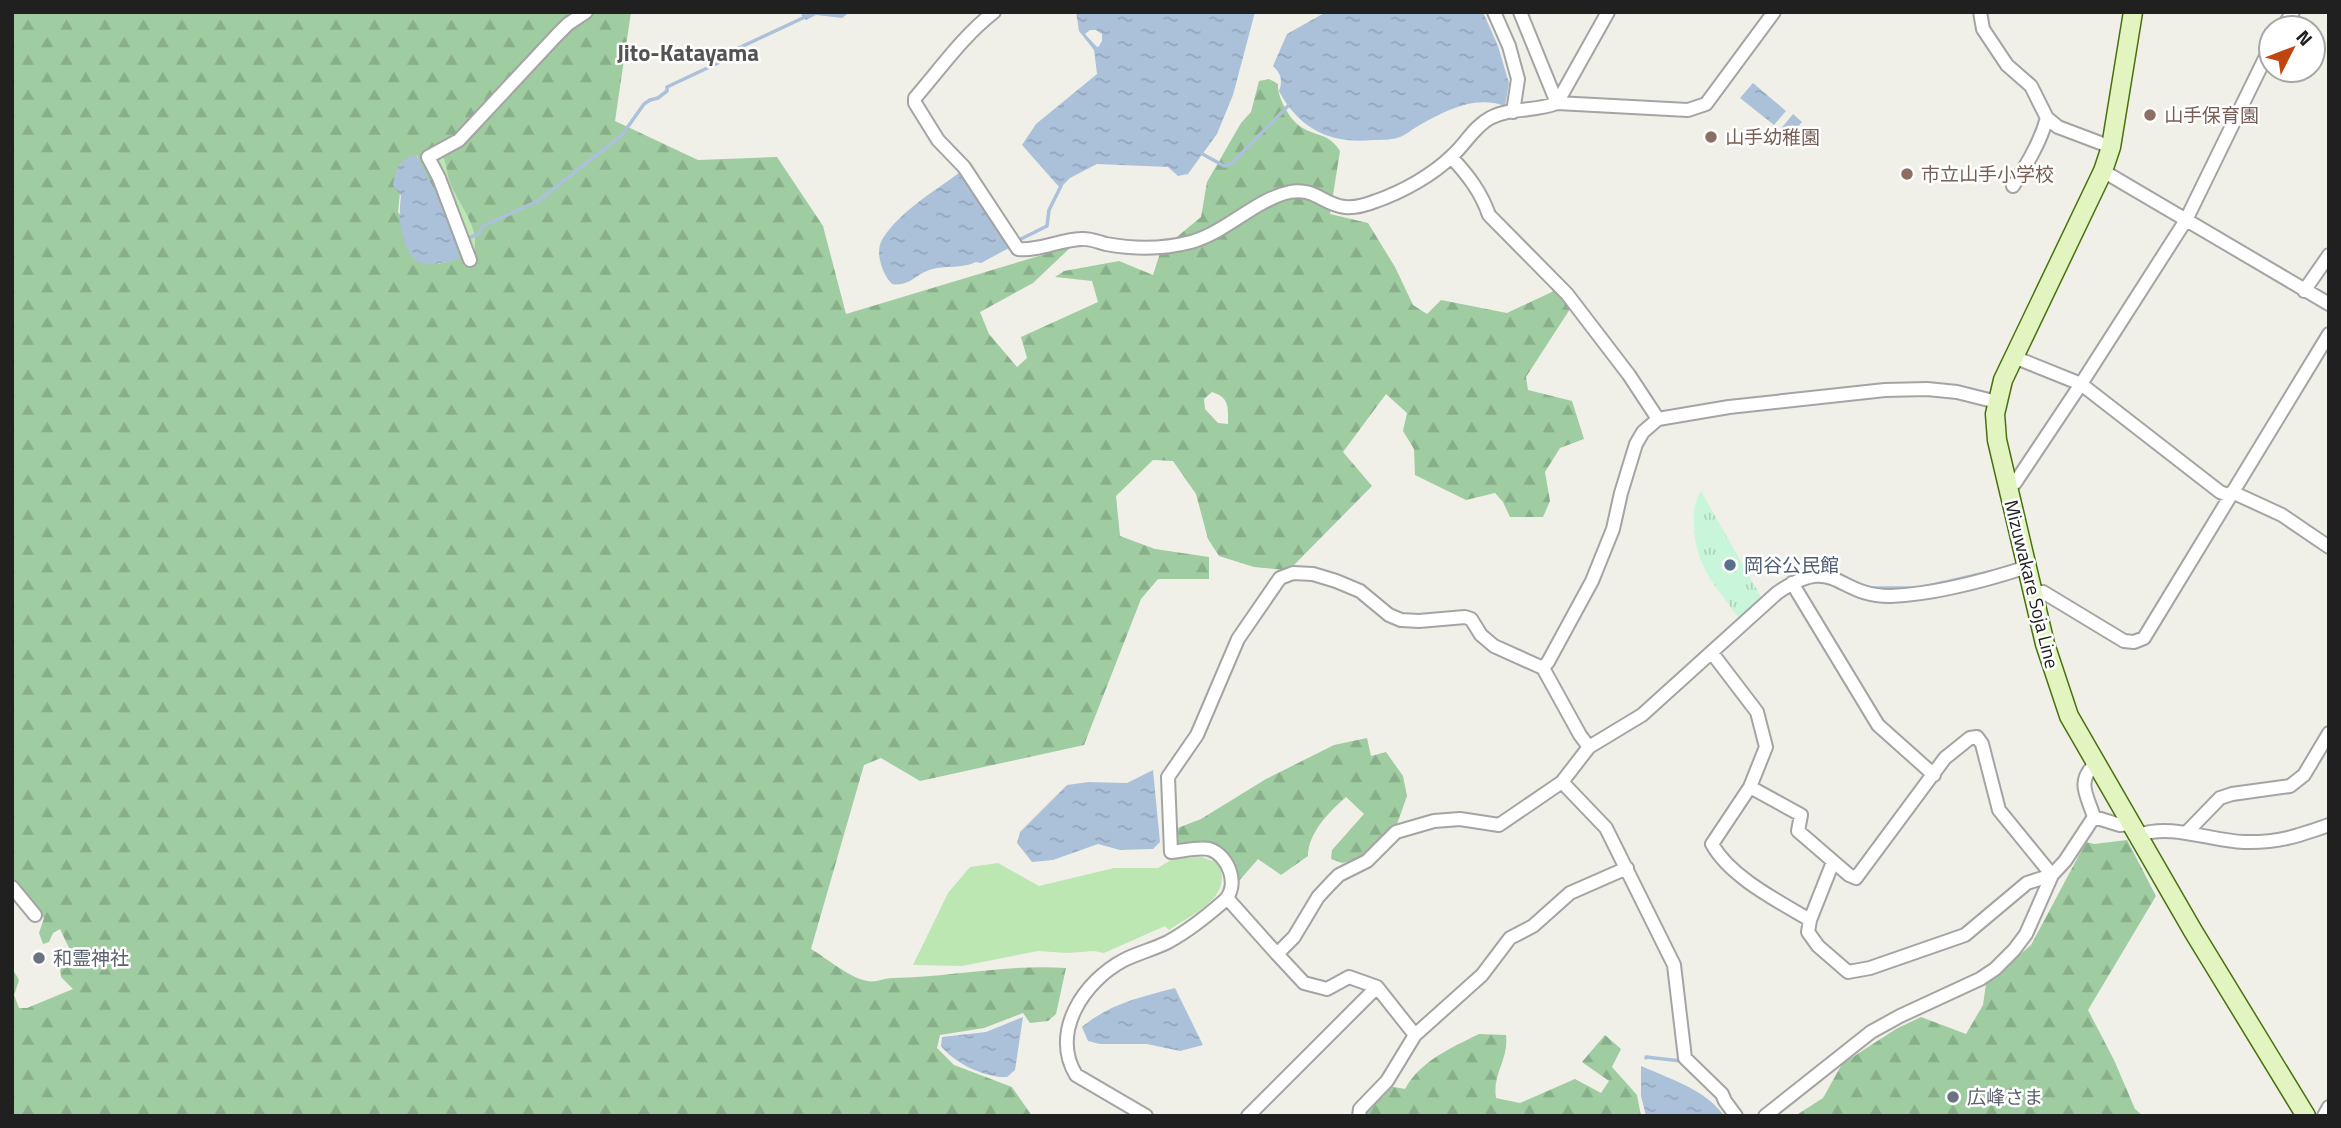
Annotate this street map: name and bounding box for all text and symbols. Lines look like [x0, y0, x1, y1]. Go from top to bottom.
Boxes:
north arrow [2257, 14, 2327, 84]
text: N [2290, 23, 2320, 52]
district label: Jito-Katayama [617, 35, 759, 70]
place label: 山手保育園 [2164, 100, 2259, 129]
marker: 山手保育園 [2142, 107, 2158, 123]
place label: 山手幼稚園 [1725, 122, 1820, 151]
marker: 山手幼稚園 [1703, 129, 1719, 145]
place label: 市立山手小学校 [1921, 159, 2054, 188]
marker: 市立山手小学校 [1899, 166, 1915, 182]
street label: Mizuwakare Soja Line [1998, 497, 2067, 671]
place label: 岡谷公民館 [1744, 550, 1839, 579]
marker: 岡谷公民館 [1722, 557, 1738, 573]
place label: 和霊神社 [53, 943, 129, 972]
marker: 和霊神社 [31, 950, 47, 966]
place label: 広峰さま [1967, 1082, 2043, 1111]
marker: 広峰さま [1945, 1089, 1961, 1105]

